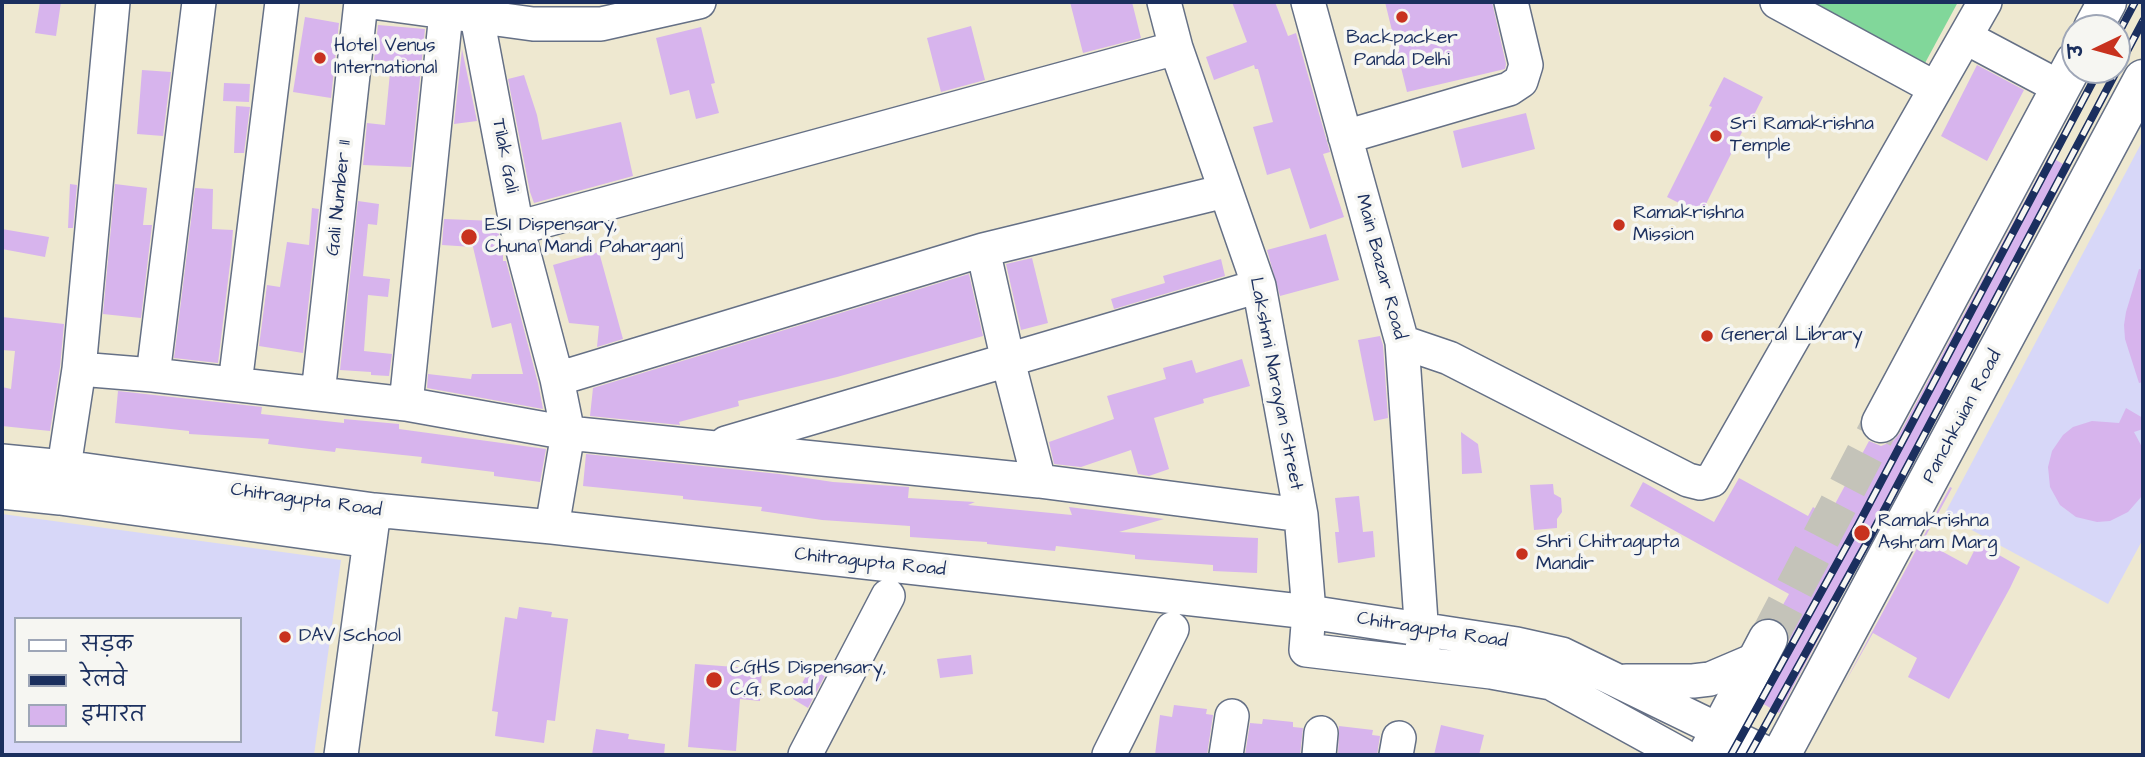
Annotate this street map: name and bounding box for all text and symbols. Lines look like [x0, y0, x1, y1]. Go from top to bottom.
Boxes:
marker: Backpacker Panda Delhi [1394, 9, 1410, 25]
north arrow [2061, 14, 2131, 84]
place label: Backpacker Panda Delhi [1346, 28, 1458, 72]
place label: Hotel Venus International [334, 36, 437, 80]
text: उ [2063, 43, 2091, 58]
marker: Hotel Venus International [312, 50, 328, 66]
place label: Sri Ramakrishna Temple [1730, 114, 1874, 158]
street label: Tilak Gali [486, 117, 522, 195]
marker: Sri Ramakrishna Temple [1708, 128, 1724, 144]
street label: Gali Number 11 [323, 139, 357, 257]
street label: Main Bazar Road [1350, 192, 1410, 342]
place label: Ramakrishna Mission [1633, 203, 1744, 247]
place label: ESI Dispensary, Chuna Mandi Paharganj [485, 215, 683, 259]
marker: Ramakrishna Mission [1611, 217, 1627, 233]
marker: ESI Dispensary, Chuna Mandi Paharganj [459, 227, 479, 247]
street label: Lakshmi Narayan Street [1243, 276, 1307, 492]
place label: General Library [1721, 325, 1863, 347]
marker: General Library [1699, 328, 1715, 344]
street label: Panchkuian Road [1918, 347, 2008, 487]
street label: Chitragupta Road [229, 479, 383, 523]
place label: Ramakrishna Ashram Marg [1878, 511, 1997, 555]
marker: Ramakrishna Ashram Marg [1852, 523, 1872, 543]
place label: Shri Chitragupta Mandir [1536, 532, 1680, 576]
street label: Chitragupta Road [793, 544, 947, 582]
marker: Shri Chitragupta Mandir [1514, 546, 1530, 562]
street label: Chitragupta Road [1355, 608, 1509, 654]
legend [14, 617, 242, 743]
place label: DAV School [299, 626, 401, 648]
marker: DAV School [277, 629, 293, 645]
text: सड़क [81, 630, 133, 659]
place label: CGHS Dispensary, C.G. Road [730, 658, 887, 702]
text: रेलवे [81, 665, 127, 694]
marker: CGHS Dispensary, C.G. Road [704, 670, 724, 690]
text: इमारत [81, 700, 145, 729]

